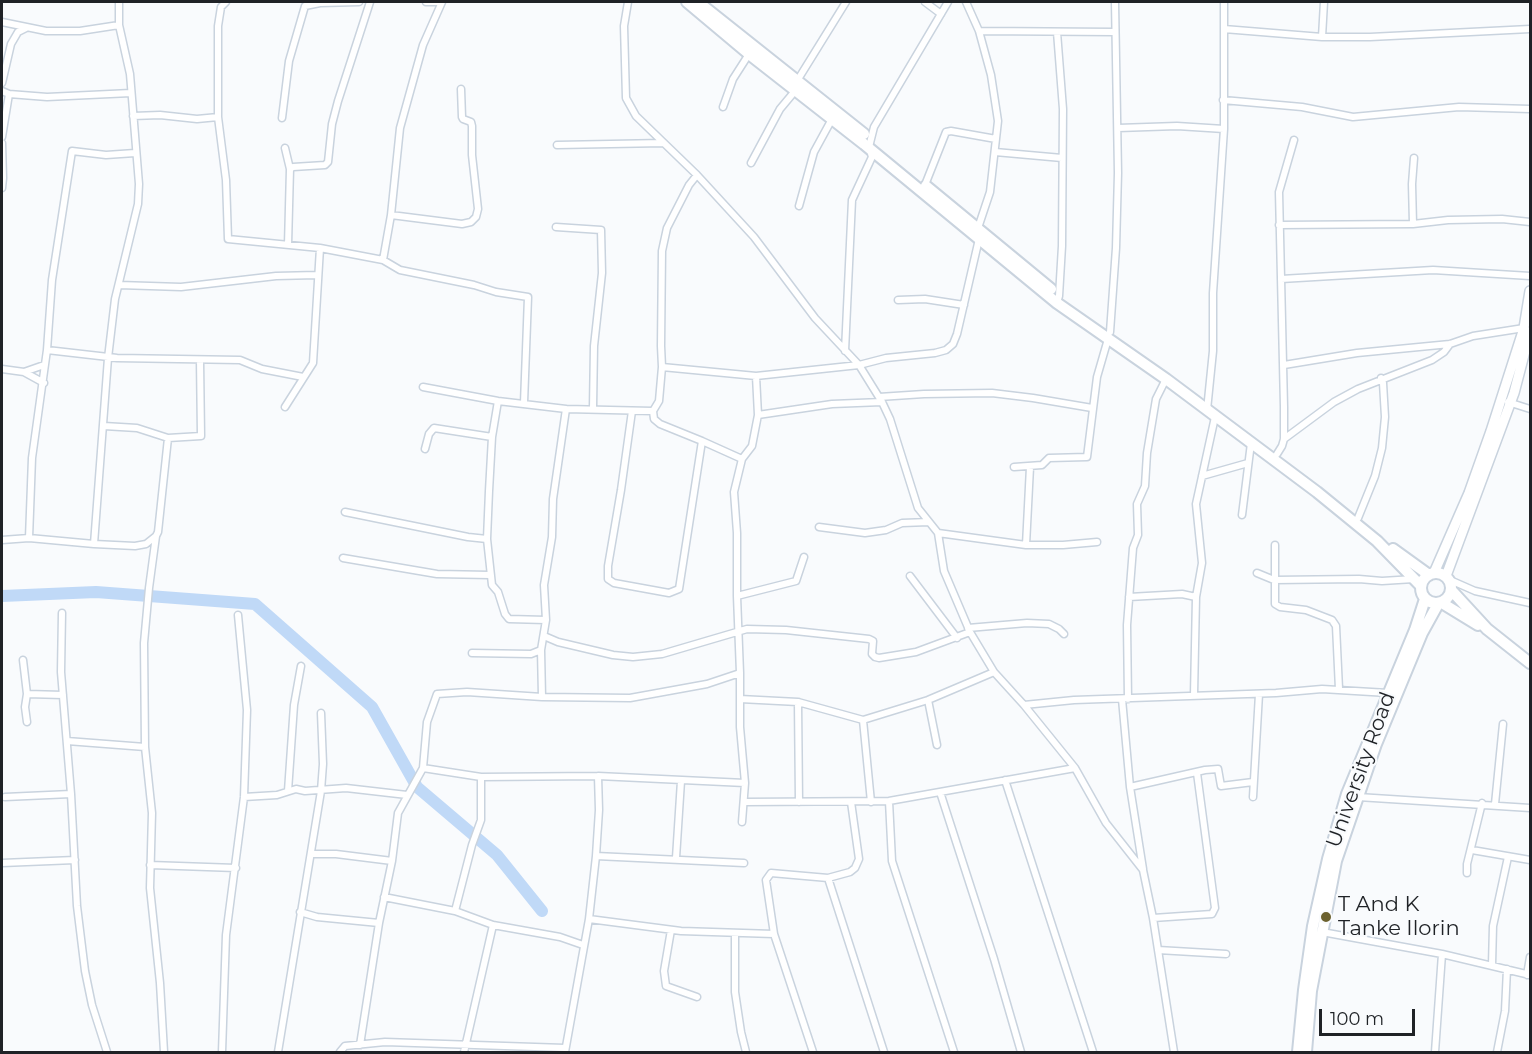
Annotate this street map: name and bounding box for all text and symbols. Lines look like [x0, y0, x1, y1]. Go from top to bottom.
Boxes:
street label: University Road [1321, 689, 1401, 851]
place label: T And K Tanke Ilorin [1338, 892, 1460, 942]
marker: T And K Tanke Ilorin [1319, 910, 1333, 924]
scale bar [1322, 997, 1418, 1035]
text: 100 m [1330, 1008, 1384, 1030]

